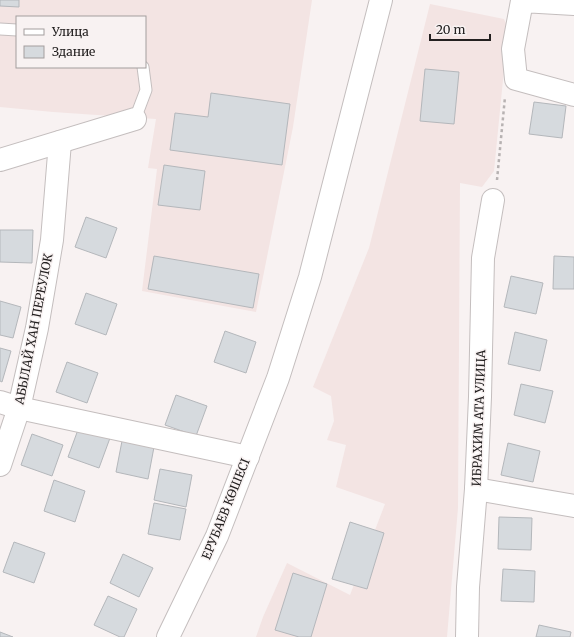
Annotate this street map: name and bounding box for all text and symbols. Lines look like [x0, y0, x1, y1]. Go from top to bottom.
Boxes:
legend [16, 16, 146, 68]
scale bar [430, 16, 490, 42]
text: 20 m [436, 22, 465, 37]
text: Улица [51, 24, 89, 39]
text: Здание [52, 44, 95, 59]
street label: АБЫЛАЙ ХАН ПЕРЕУЛОК [11, 252, 56, 407]
street label: ИБРАХИМ АТА УЛИЦА [469, 349, 488, 487]
street label: ЕРУБАЕВ КӨШЕСІ [198, 456, 253, 562]

